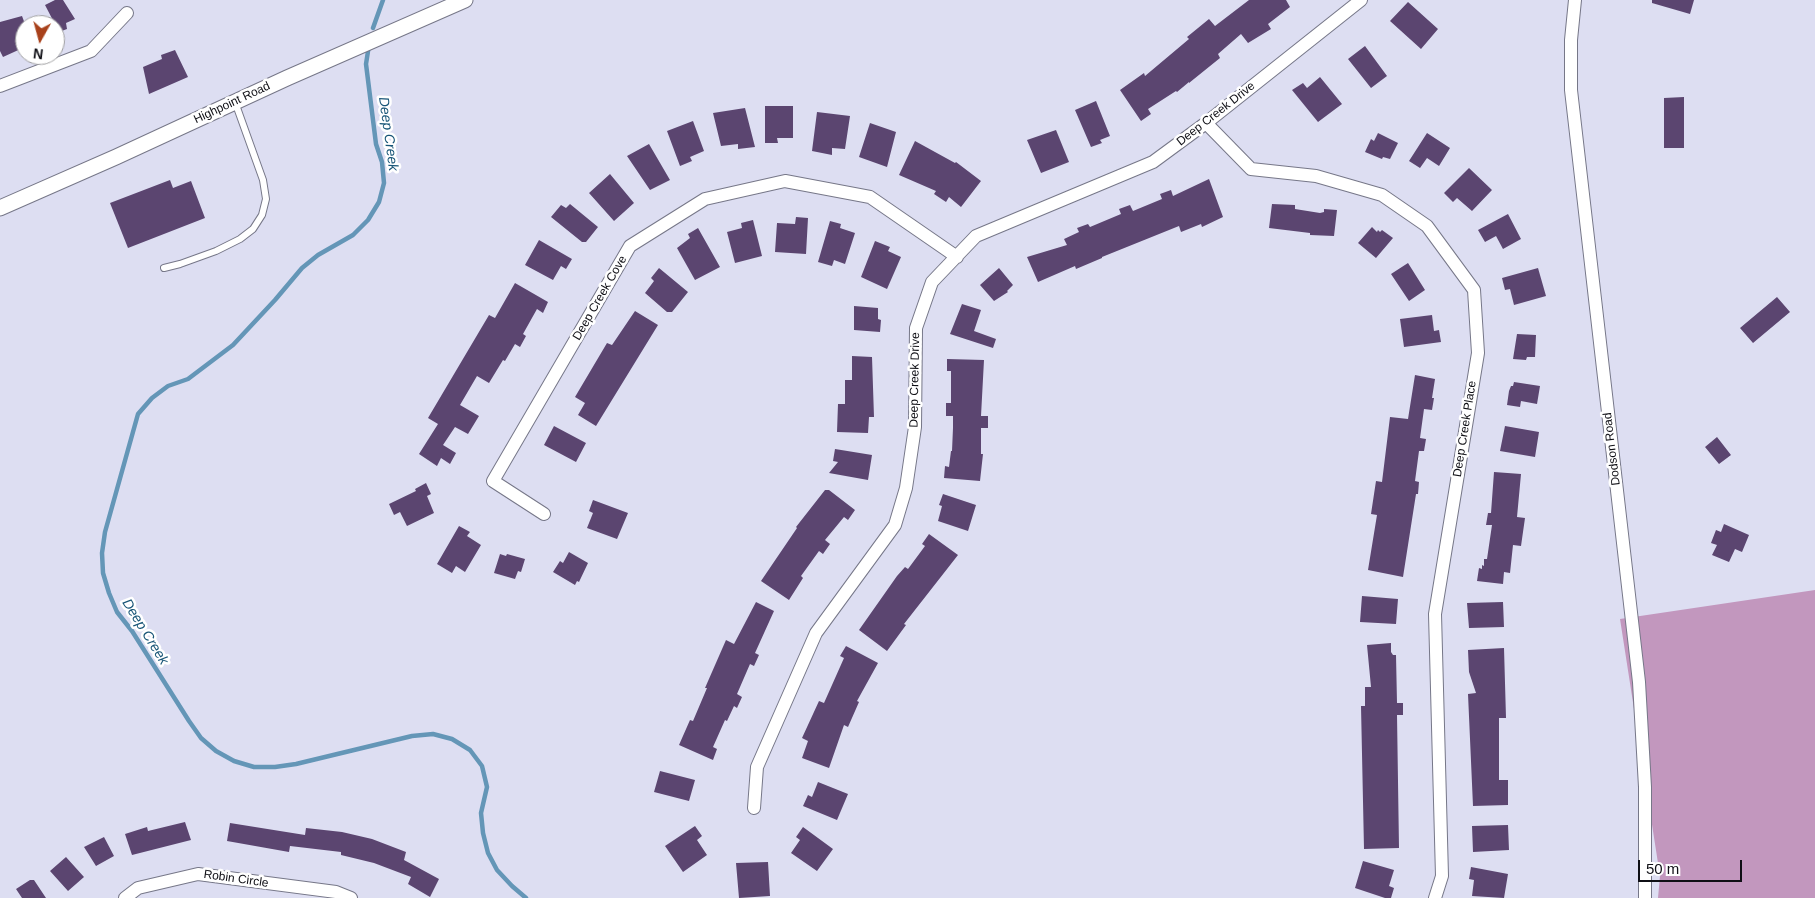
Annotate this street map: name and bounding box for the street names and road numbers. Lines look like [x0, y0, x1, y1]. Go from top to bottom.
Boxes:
street label: Highpoint Road [191, 79, 273, 127]
street label: Deep Creek Drive [1174, 79, 1258, 149]
street label: Deep Creek Cove [570, 253, 630, 343]
street label: Deep Creek Drive [907, 332, 923, 428]
street label: Deep Creek Place [1450, 380, 1480, 478]
street label: Dodson Road [1600, 412, 1624, 486]
street label: Robin Circle [203, 867, 269, 891]

